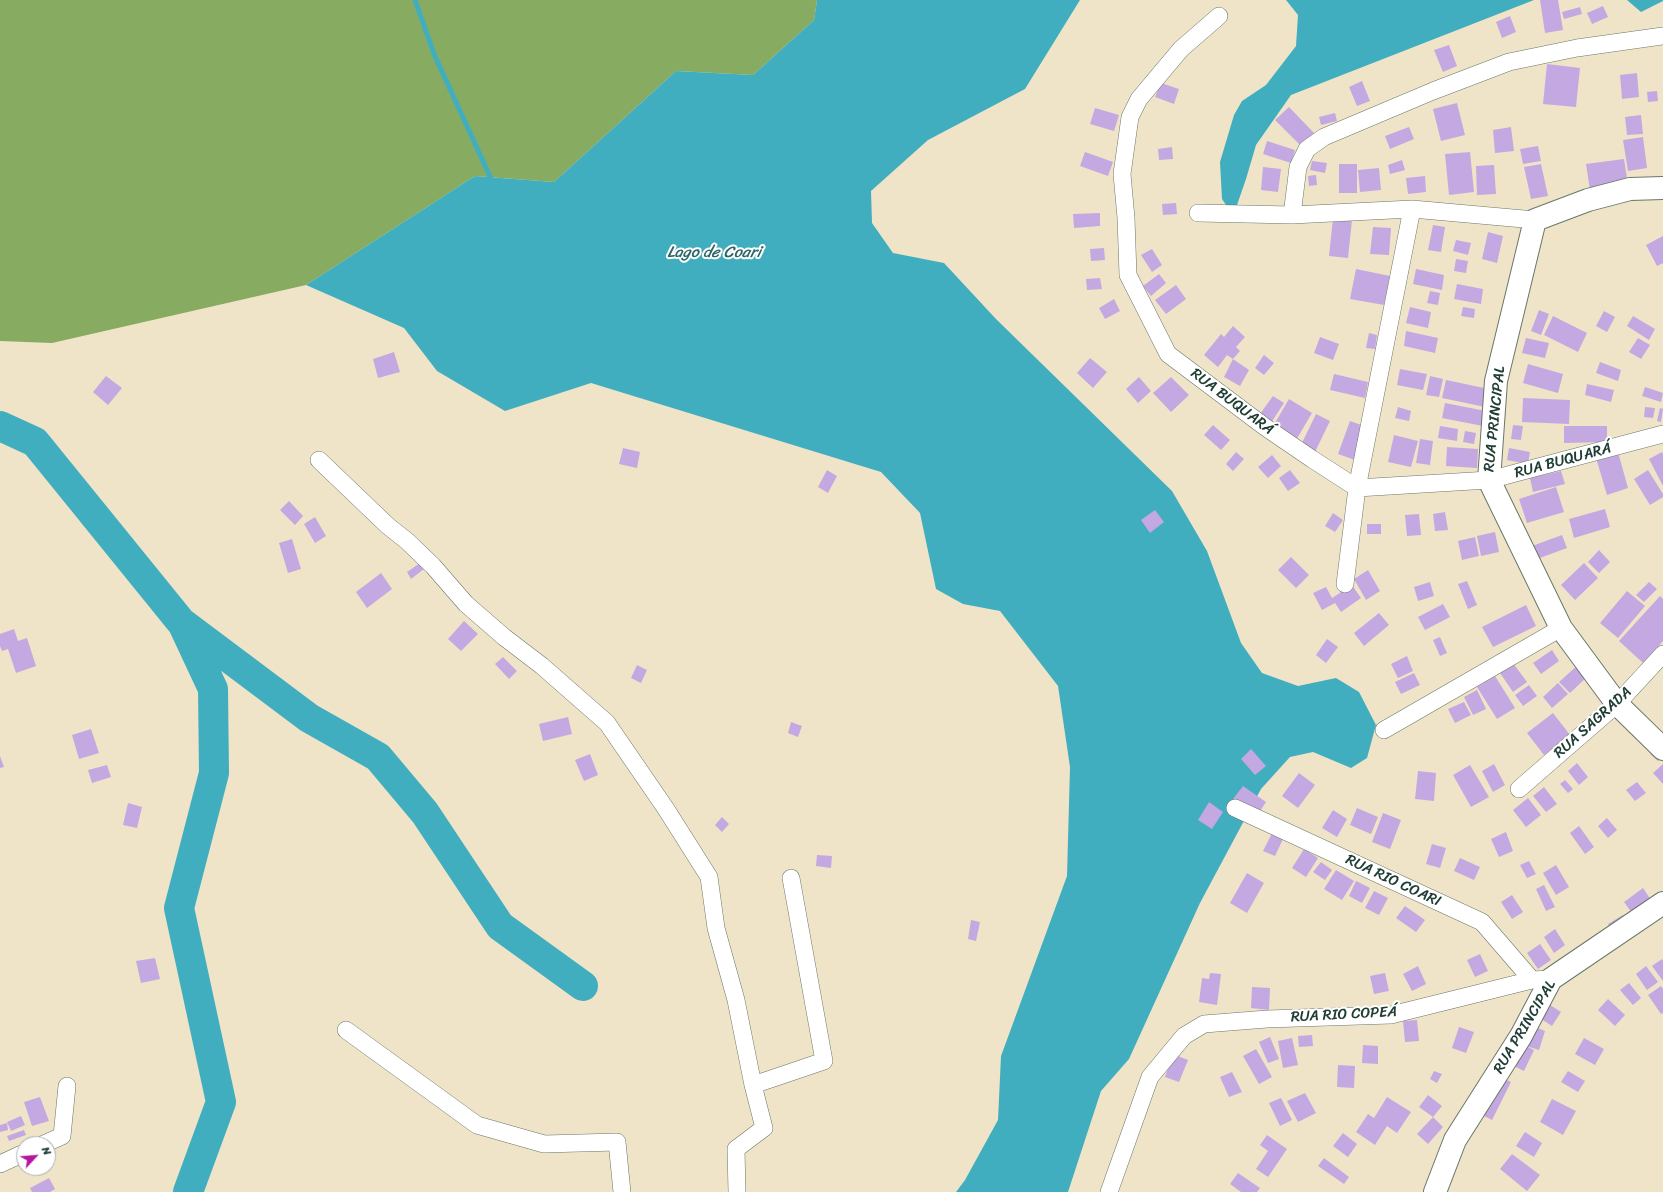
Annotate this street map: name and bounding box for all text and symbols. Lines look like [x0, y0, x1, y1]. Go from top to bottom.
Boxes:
water label: Lago de Coari [667, 243, 761, 263]
street label: RUA BUQUARÁ [1187, 365, 1277, 439]
street label: RUA PRINCIPAL [1481, 365, 1509, 473]
street label: RUA BUQUARÁ [1513, 439, 1613, 483]
street label: RUA SAGRADA [1551, 684, 1635, 762]
street label: RUA RIO COARI [1342, 851, 1444, 911]
street label: RUA PRINCIPAL [1490, 977, 1560, 1077]
street label: RUA RIO COPEÁ [1290, 1003, 1398, 1027]
north arrow [16, 1136, 56, 1176]
text: N [36, 1143, 57, 1159]

